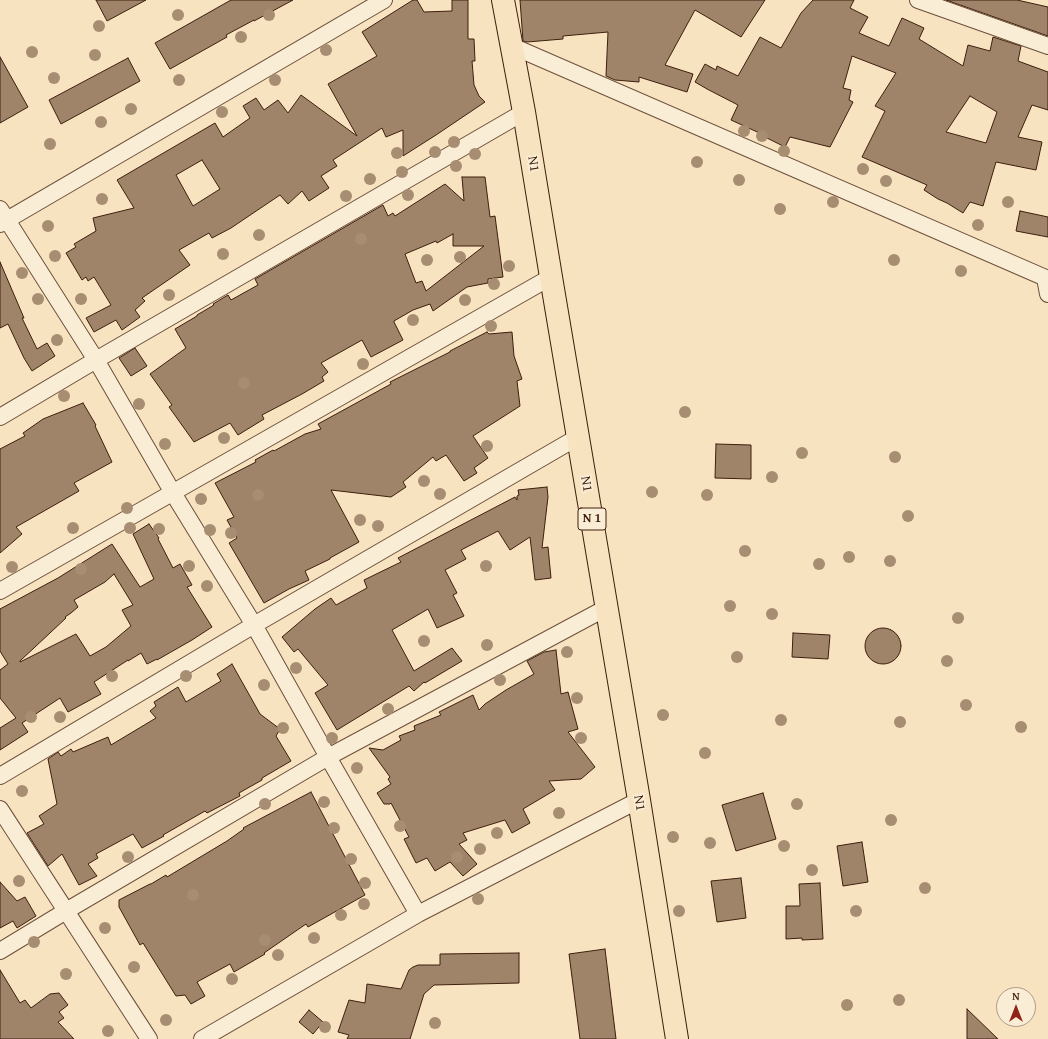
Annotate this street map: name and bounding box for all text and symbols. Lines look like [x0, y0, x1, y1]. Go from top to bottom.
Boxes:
street label: N1 [523, 155, 543, 173]
street label: N1 [576, 475, 596, 493]
road number: N 1 [578, 508, 606, 530]
street label: N1 [629, 794, 649, 812]
north arrow [996, 987, 1036, 1027]
text: N [1012, 988, 1020, 1004]

